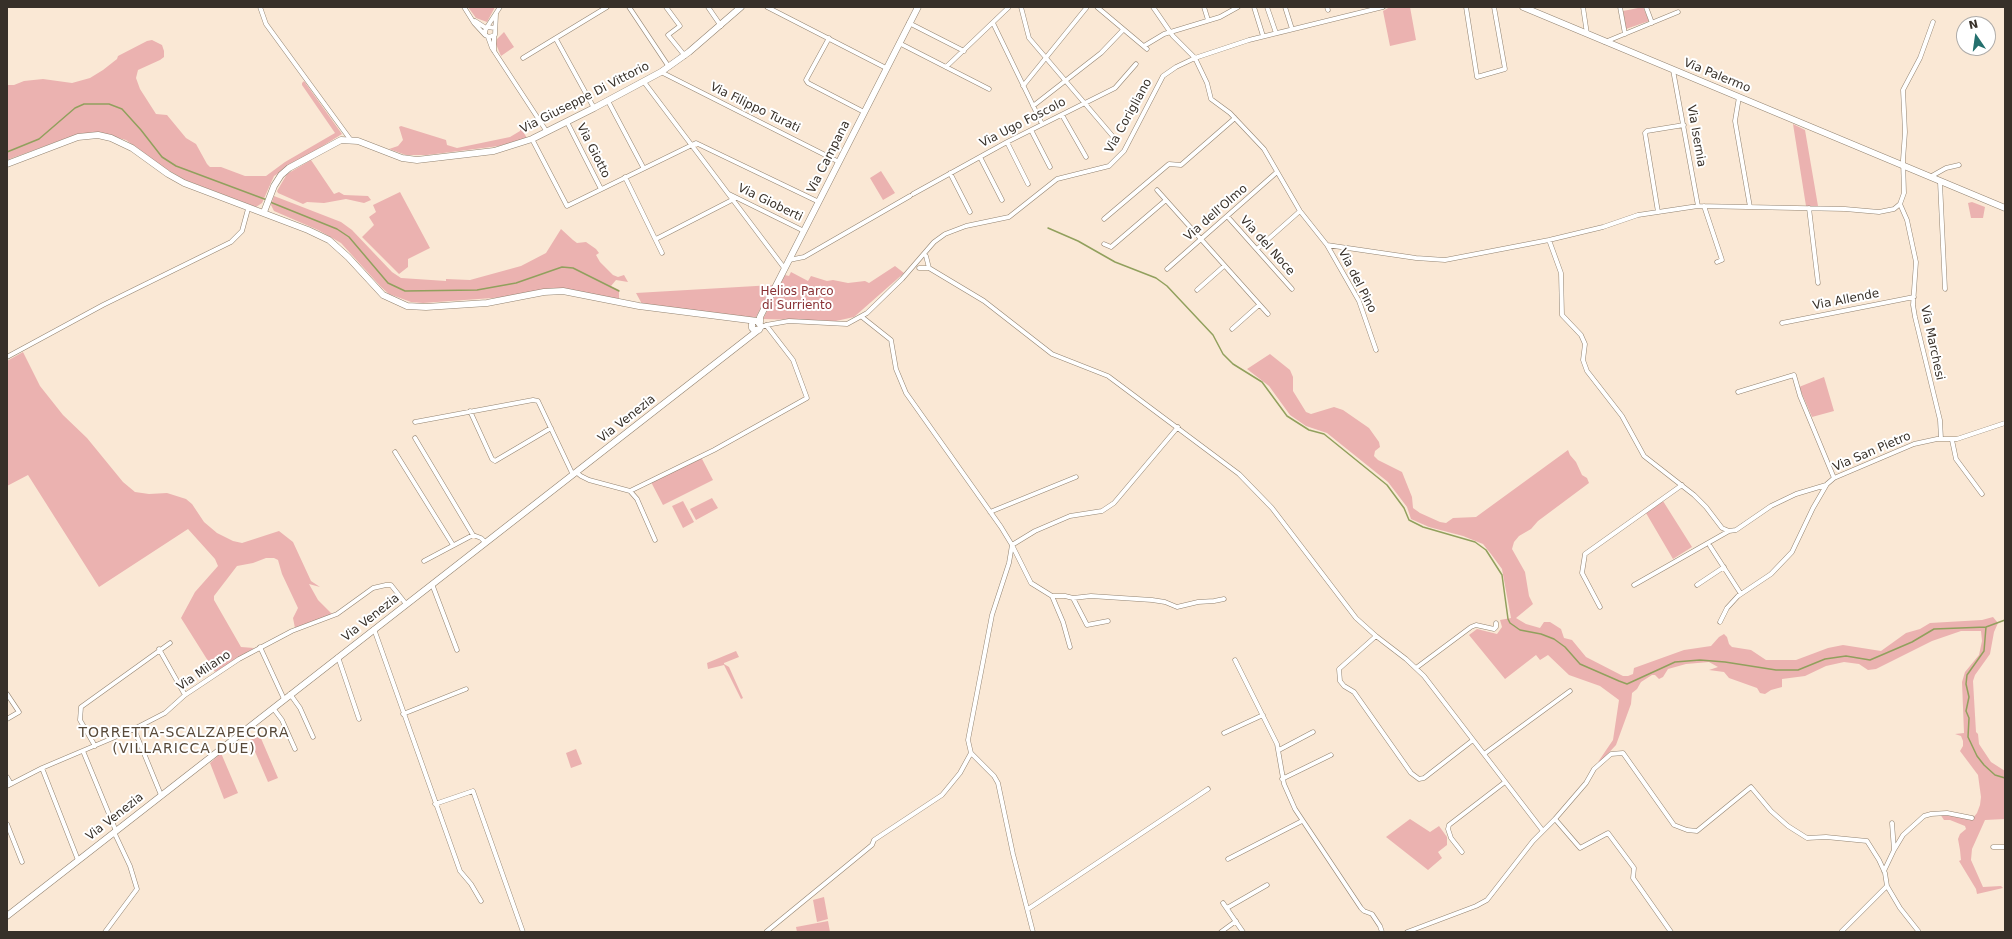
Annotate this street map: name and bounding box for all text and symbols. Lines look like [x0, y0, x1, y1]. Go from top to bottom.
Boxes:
north arrow [1956, 16, 1996, 56]
text: N [1967, 17, 1979, 32]
street label: Via Palermo [1681, 56, 1753, 96]
street label: Via Giuseppe Di Vittorio [518, 59, 652, 137]
street label: Via Corigliano [1103, 76, 1155, 156]
street label: Via Filippo Turati [708, 80, 802, 136]
street label: Via Ugo Foscolo [978, 95, 1068, 151]
street label: Via Isernia [1683, 104, 1709, 168]
street label: Via Campana [804, 118, 854, 196]
street label: Via Giotto [573, 121, 613, 181]
street label: Via Gioberti [735, 181, 805, 225]
street label: Via dell'Olmo [1181, 182, 1251, 244]
street label: Via del Noce [1237, 213, 1297, 279]
street label: Via del Pino [1335, 247, 1379, 315]
park label: Helios Parco di Surriento [760, 285, 834, 313]
street label: Via Allende [1812, 287, 1880, 313]
street label: Via Marchesi [1917, 304, 1947, 382]
street label: Via Venezia [595, 392, 659, 446]
street label: Via San Pietro [1831, 429, 1913, 475]
street label: Via Venezia [339, 591, 403, 645]
street label: Via Milano [174, 648, 234, 694]
district label: TORRETTA-SCALZAPECORA (VILLARICCA DUE) [79, 725, 289, 758]
street label: Via Venezia [83, 790, 147, 844]

